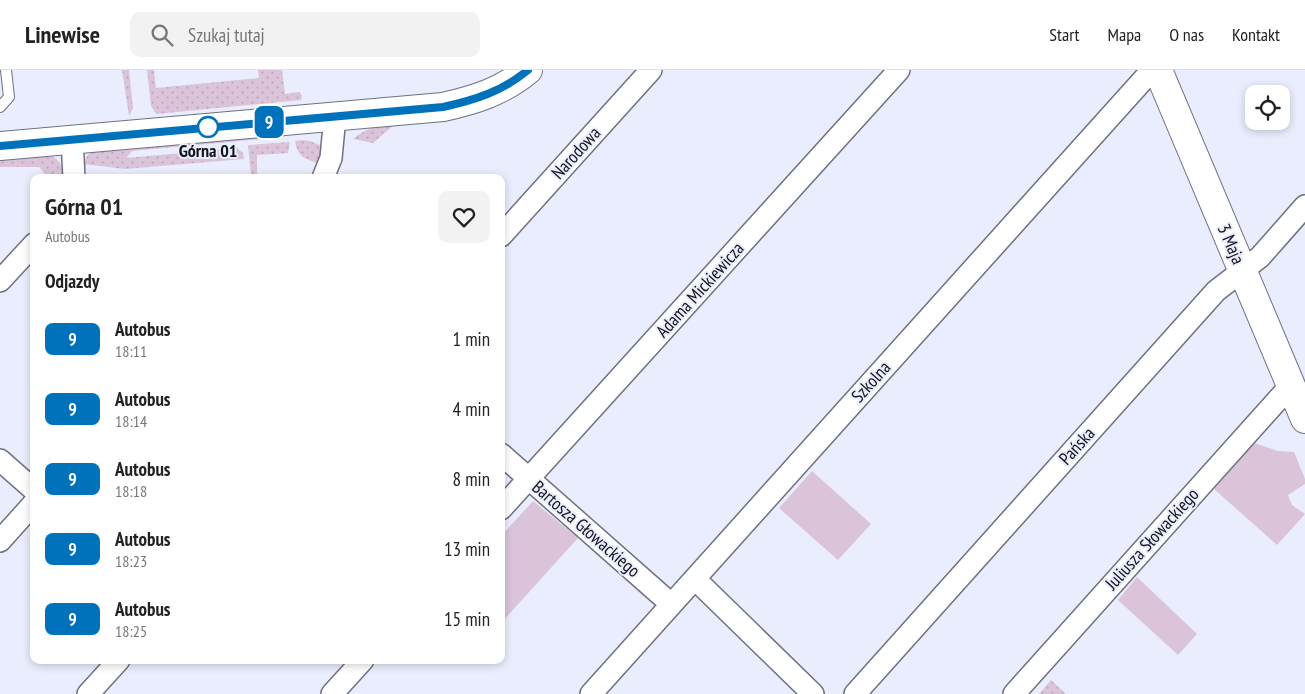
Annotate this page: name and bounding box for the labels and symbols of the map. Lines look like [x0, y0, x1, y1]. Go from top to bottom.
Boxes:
line badge: 9 [253, 106, 285, 138]
marker: Górna 01 [197, 116, 219, 138]
street label: Narodowa [546, 122, 605, 184]
place label: Górna 01 [179, 139, 237, 162]
street label: 3 Maja [1213, 220, 1250, 267]
street label: Adama Mickiewicza [651, 237, 749, 342]
street label: Szkolna [846, 356, 895, 407]
street label: Pańska [1054, 422, 1100, 469]
street label: Bartosza Głowackiego [528, 475, 645, 582]
street label: Juliusza Słowackiego [1099, 483, 1204, 595]

